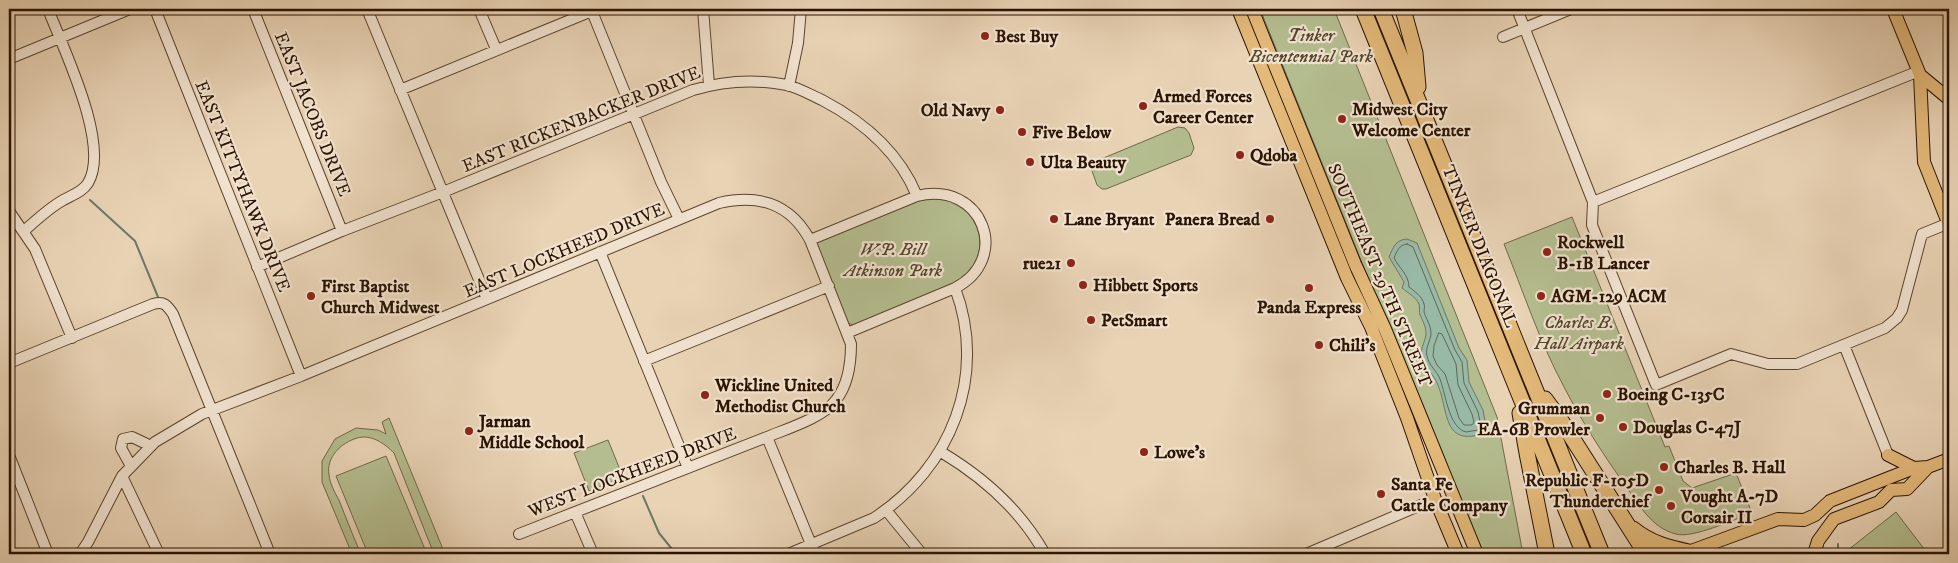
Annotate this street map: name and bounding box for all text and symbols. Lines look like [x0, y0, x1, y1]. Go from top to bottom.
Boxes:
park label: Tinker Bicentennial Park [1248, 25, 1373, 68]
place label: Best Buy [995, 26, 1059, 48]
street label: EAST JACOBS DRIVE [269, 29, 355, 200]
marker: Best Buy [979, 30, 991, 42]
street label: EAST RICKENBACKER DRIVE [459, 62, 704, 178]
street label: EAST KITTYHAWK DRIVE [190, 77, 295, 296]
place label: Armed Forces Career Center [1152, 86, 1254, 129]
place label: Midwest City Welcome Center [1351, 99, 1471, 142]
place label: Old Navy [921, 100, 990, 122]
marker: Armed Forces Career Center [1137, 100, 1149, 112]
marker: Old Navy [994, 104, 1006, 116]
marker: Midwest City Welcome Center [1336, 113, 1348, 125]
place label: Five Below [1032, 122, 1112, 144]
marker: Five Below [1016, 126, 1028, 138]
place label: Qdoba [1250, 145, 1298, 167]
marker: Qdoba [1234, 149, 1246, 161]
place label: Ulta Beauty [1040, 152, 1126, 174]
marker: Ulta Beauty [1024, 156, 1036, 168]
street label: SOUTHEAST 29TH STREET [1322, 160, 1436, 391]
street label: TINKER DIAGONAL [1436, 162, 1522, 331]
street label: EAST LOCKHEED DRIVE [461, 198, 668, 303]
place label: Lane Bryant [1064, 209, 1155, 231]
place label: Panera Bread [1165, 209, 1261, 231]
marker: Lane Bryant [1048, 213, 1060, 225]
marker: Panera Bread [1264, 213, 1276, 225]
place label: Rockwell B-1B Lancer [1557, 232, 1650, 275]
park label: W.P. Bill Atkinson Park [842, 239, 943, 282]
marker: Rockwell B-1B Lancer [1541, 246, 1553, 258]
place label: rue21 [1023, 253, 1061, 275]
marker: rue21 [1065, 257, 1077, 269]
place label: Hibbett Sports [1093, 275, 1198, 297]
place label: First Baptist Church Midwest [321, 276, 440, 319]
marker: Hibbett Sports [1077, 279, 1089, 291]
marker: Panda Express [1303, 282, 1315, 294]
place label: AGM-129 ACM [1550, 286, 1667, 308]
marker: First Baptist Church Midwest [305, 290, 317, 302]
marker: AGM-129 ACM [1535, 290, 1547, 302]
place label: Panda Express [1257, 297, 1361, 319]
place label: PetSmart [1101, 310, 1168, 332]
park label: Charles B. Hall Airpark [1533, 312, 1624, 355]
marker: PetSmart [1085, 314, 1097, 326]
place label: Chili's [1329, 335, 1375, 357]
marker: Chili's [1313, 339, 1325, 351]
place label: Wickline United Methodist Church [714, 375, 846, 418]
place label: Boeing C-135C [1617, 384, 1725, 406]
marker: Boeing C-135C [1601, 388, 1613, 400]
marker: Wickline United Methodist Church [699, 389, 711, 401]
place label: Grumman EA-6B Prowler [1477, 398, 1591, 441]
place label: Jarman Middle School [477, 411, 585, 454]
marker: Grumman EA-6B Prowler [1594, 412, 1606, 424]
place label: Douglas C-47J [1633, 417, 1742, 439]
marker: Douglas C-47J [1617, 421, 1629, 433]
street label: WEST LOCKHEED DRIVE [524, 423, 740, 523]
marker: Jarman Middle School [463, 425, 475, 437]
place label: Lowe's [1154, 442, 1205, 464]
marker: Lowe's [1138, 446, 1150, 458]
place label: Charles B. Hall [1674, 457, 1786, 479]
marker: Charles B. Hall [1658, 461, 1670, 473]
place label: Republic F-105D Thunderchief [1525, 470, 1652, 513]
place label: Santa Fe Cattle Company [1391, 474, 1508, 517]
marker: Republic F-105D Thunderchief [1653, 484, 1665, 496]
place label: Vought A-7D Corsair II [1680, 486, 1778, 529]
marker: Santa Fe Cattle Company [1375, 488, 1387, 500]
marker: Vought A-7D Corsair II [1665, 500, 1677, 512]

